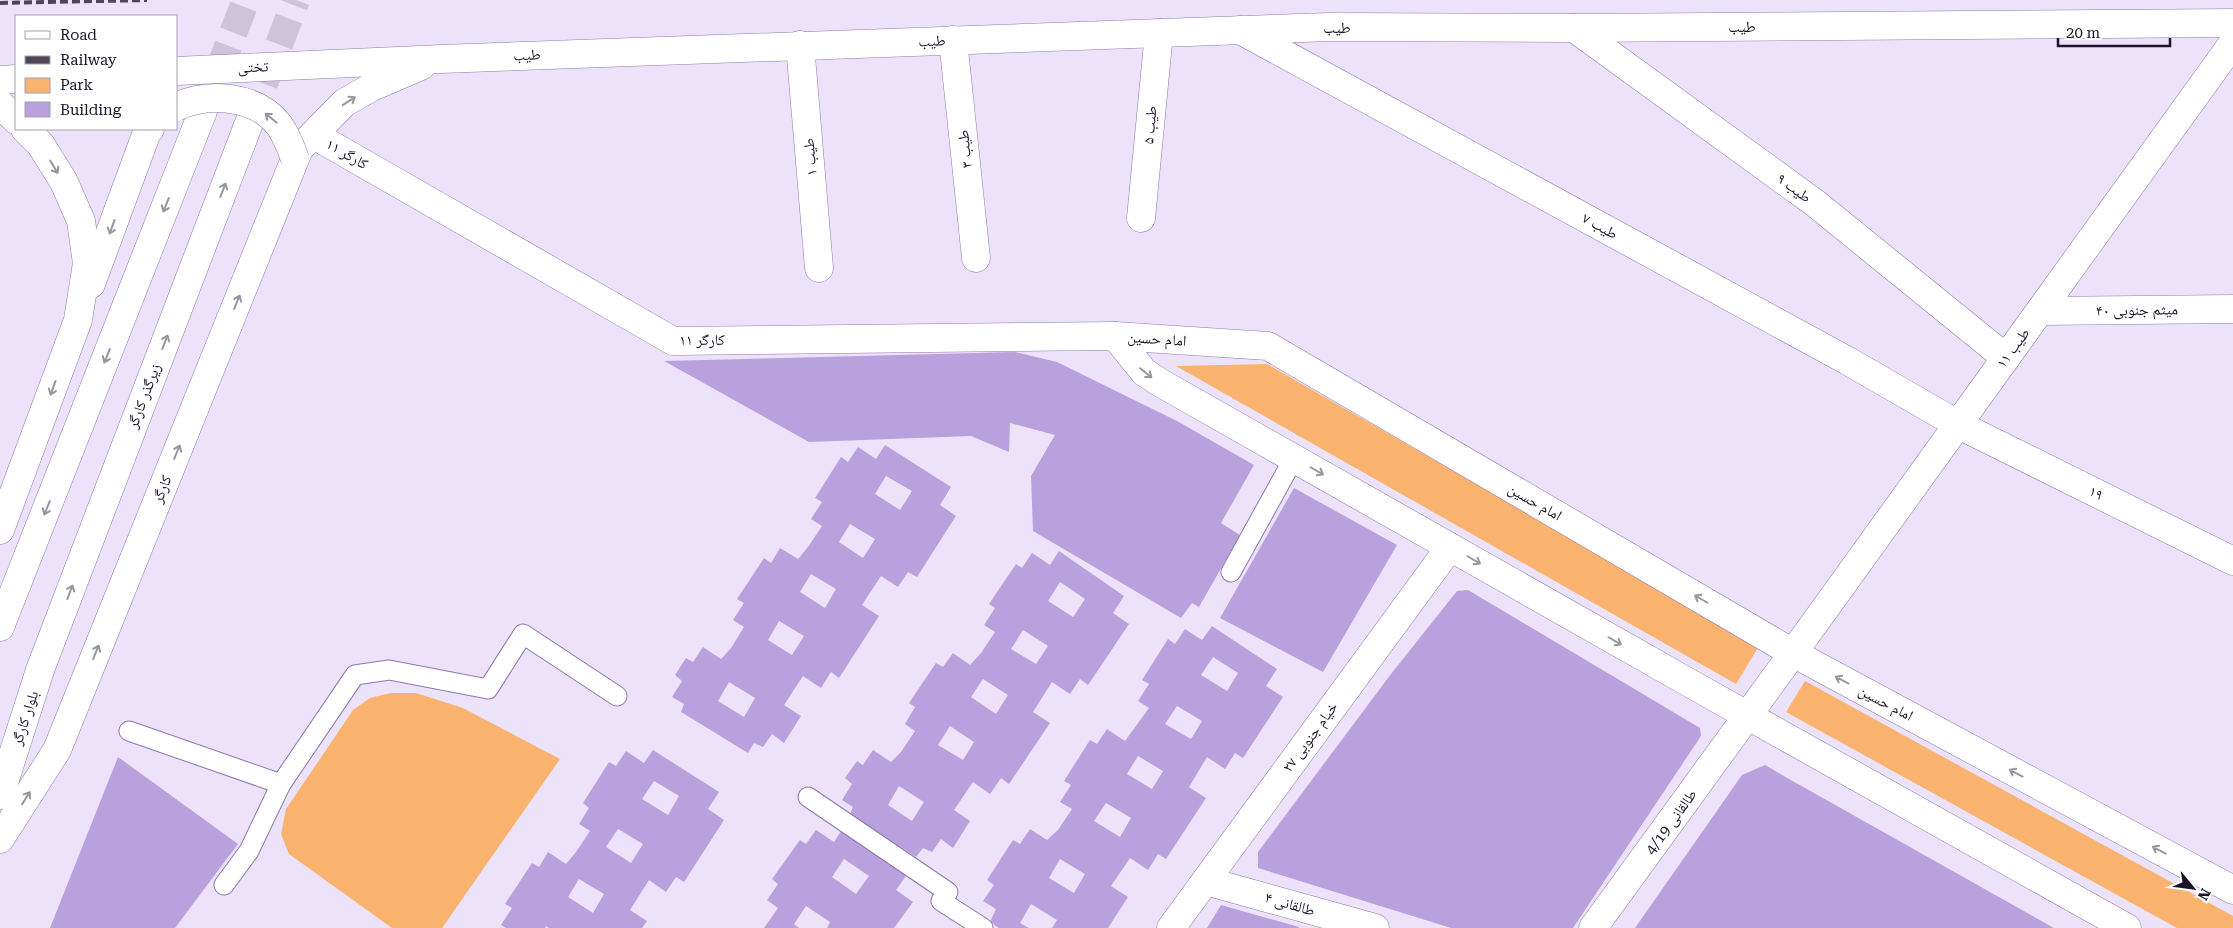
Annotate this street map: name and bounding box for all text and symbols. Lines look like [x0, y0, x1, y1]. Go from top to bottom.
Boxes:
legend [15, 15, 178, 130]
scale bar [2058, 15, 2170, 47]
street label: طیب [1728, 18, 1756, 36]
street label: طیب [1323, 19, 1351, 37]
text: 20 m [2066, 24, 2101, 42]
text: Road [60, 26, 97, 44]
street label: طیب [918, 32, 946, 50]
street label: طیب [513, 46, 541, 64]
text: Railway [60, 51, 117, 69]
street label: تختی [237, 57, 270, 78]
text: Park [60, 76, 94, 94]
one-way arrow [342, 96, 356, 106]
text: Building [60, 101, 122, 119]
street label: طیب ۵ [1139, 105, 1161, 145]
one-way arrow [265, 113, 278, 124]
street label: طیب ۳ [954, 129, 976, 169]
street label: کارگر ۱۱ [323, 135, 371, 173]
street label: طیب ۱ [799, 137, 821, 177]
one-way arrow [50, 160, 60, 174]
street label: طیب ۹ [1773, 170, 1815, 207]
one-way arrow [219, 183, 228, 198]
one-way arrow [161, 197, 170, 212]
street label: طیب ۷ [1579, 209, 1621, 243]
one-way arrow [107, 219, 116, 235]
one-way arrow [233, 295, 243, 310]
street label: میثم جنوبی ۴۰ [2096, 300, 2178, 321]
street label: طیب ۱۱ [1993, 324, 2034, 371]
street label: امام حسین [1127, 328, 1187, 351]
street label: کارگر ۱۱ [679, 331, 725, 349]
one-way arrow [161, 335, 170, 350]
one-way arrow [101, 348, 111, 363]
street label: زیرگذر کارگر [123, 361, 165, 432]
one-way arrow [1140, 367, 1153, 378]
one-way arrow [48, 380, 57, 395]
one-way arrow [173, 445, 182, 460]
one-way arrow [1309, 467, 1324, 477]
street label: کارگر [148, 473, 176, 506]
street label: امام حسین [1504, 479, 1565, 525]
street label: ۱۹ [2086, 482, 2106, 504]
one-way arrow [42, 499, 51, 515]
one-way arrow [1466, 556, 1480, 566]
one-way arrow [66, 585, 75, 600]
one-way arrow [1694, 594, 1709, 604]
one-way arrow [1607, 636, 1621, 646]
one-way arrow [92, 645, 101, 660]
one-way arrow [1835, 675, 1850, 685]
street label: امام حسین [1855, 681, 1916, 726]
street label: بلوار کارگر [7, 689, 42, 748]
street label: خیام جنوبی ۲۷ [1278, 698, 1343, 776]
one-way arrow [2009, 768, 2024, 777]
street label: طالقانی 4/19 [1641, 786, 1702, 859]
one-way arrow [21, 791, 31, 805]
one-way arrow [2152, 845, 2167, 855]
north arrow [2168, 863, 2218, 913]
text: N [2195, 886, 2214, 903]
street label: طالقانی ۴ [1263, 888, 1317, 921]

